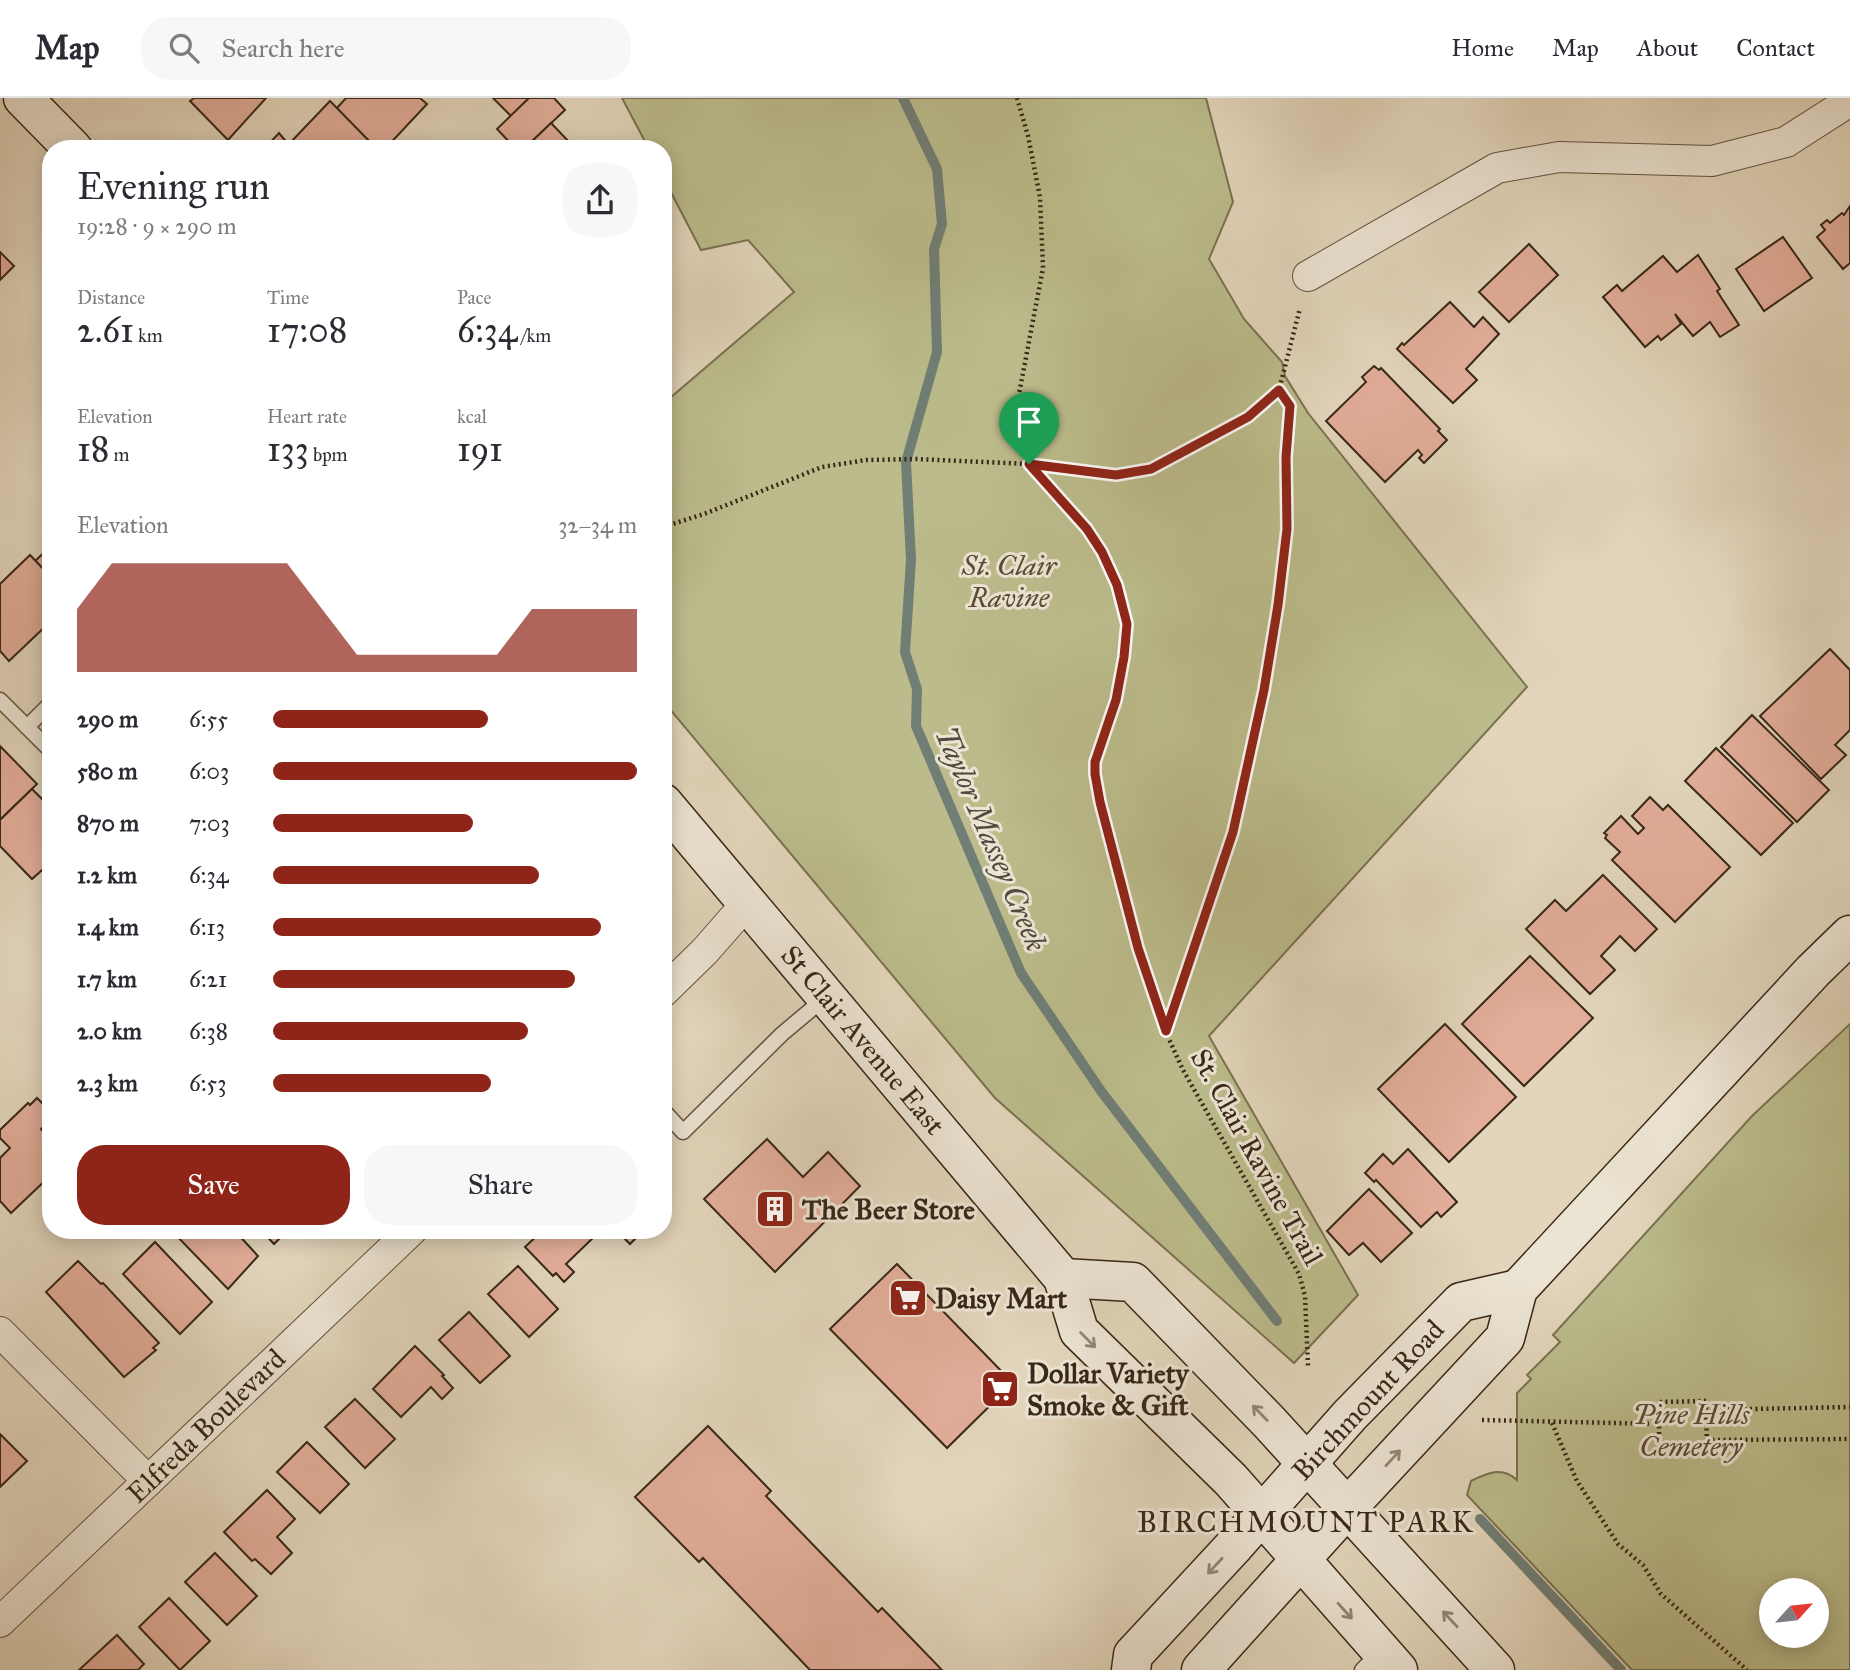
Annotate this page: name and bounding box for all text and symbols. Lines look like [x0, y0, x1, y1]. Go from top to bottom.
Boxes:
search box [141, 17, 631, 80]
text: Map [35, 28, 99, 68]
icon: search [165, 29, 203, 67]
text: Search here [221, 32, 345, 64]
text: Home [1451, 33, 1514, 63]
text: Map [1552, 33, 1599, 63]
text: About [1637, 33, 1698, 63]
text: Contact [1736, 33, 1815, 63]
text: Evening run [77, 163, 270, 209]
button: share [563, 163, 637, 237]
text: 19:28 · 9 × 290 m [77, 212, 237, 240]
text: Distance [77, 286, 145, 309]
text: Time [267, 286, 309, 309]
text: Pace [457, 286, 491, 309]
text: 2.61 [77, 309, 134, 352]
text: 17:08 [267, 309, 347, 352]
text: 6:34 [457, 309, 517, 352]
text: km [134, 324, 163, 347]
text: /km [517, 324, 551, 347]
pin [999, 392, 1059, 464]
icon: arrive [1010, 403, 1048, 441]
text: Elevation [77, 405, 152, 428]
text: Heart rate [267, 405, 347, 428]
text: kcal [457, 405, 487, 428]
text: 18 [77, 428, 109, 471]
text: 133 [267, 428, 309, 471]
text: 191 [457, 428, 503, 471]
text: m [109, 443, 130, 466]
text: bpm [309, 443, 348, 466]
text: Elevation [77, 511, 168, 539]
text: 32–34 m [558, 511, 637, 539]
park label: St. Clair Ravine [961, 548, 1058, 615]
text: 290 m [77, 705, 138, 733]
text: 6:55 [189, 705, 228, 733]
water label: Taylor Massey Creek [927, 721, 1055, 957]
text: 580 m [77, 757, 138, 785]
text: 6:03 [189, 757, 229, 785]
text: 870 m [77, 809, 139, 837]
text: 7:03 [189, 809, 230, 837]
text: 1.2 km [77, 861, 137, 889]
text: 6:34 [189, 861, 229, 889]
text: 1.4 km [77, 913, 139, 941]
text: 6:13 [189, 913, 225, 941]
street label: St Clair Avenue East [773, 938, 953, 1142]
text: 1.7 km [77, 965, 137, 993]
text: 6:21 [189, 965, 227, 993]
text: 2.0 km [77, 1017, 142, 1045]
text: 6:38 [189, 1017, 228, 1045]
street label: St. Clair Ravine Trail [1183, 1043, 1331, 1272]
text: 2.3 km [77, 1069, 138, 1097]
text: 6:53 [189, 1069, 226, 1097]
button: Save [77, 1145, 350, 1225]
button: Share [364, 1145, 637, 1225]
building icon: The Beer Store [754, 1188, 796, 1230]
place label: The Beer Store [802, 1192, 975, 1227]
supermarket icon: Daisy Mart [887, 1277, 929, 1319]
place label: Daisy Mart [935, 1281, 1067, 1316]
street label: Birchmount Road [1285, 1312, 1451, 1488]
one-way arrow [1079, 1331, 1096, 1348]
street label: Elfreda Boulevard [119, 1341, 293, 1511]
place label: Dollar Variety Smoke & Gift [1027, 1356, 1190, 1423]
supermarket icon: Dollar Variety Smoke & Gift [979, 1368, 1021, 1410]
park label: Pine Hills Cemetery [1633, 1397, 1750, 1464]
one-way arrow [1252, 1405, 1269, 1422]
one-way arrow [1385, 1450, 1402, 1467]
district label: BIRCHMOUNT PARK [1137, 1504, 1475, 1540]
one-way arrow [1207, 1557, 1224, 1574]
north arrow [1759, 1578, 1829, 1648]
map controls [1759, 1578, 1829, 1648]
one-way arrow [1337, 1602, 1354, 1619]
one-way arrow [1441, 1611, 1458, 1628]

